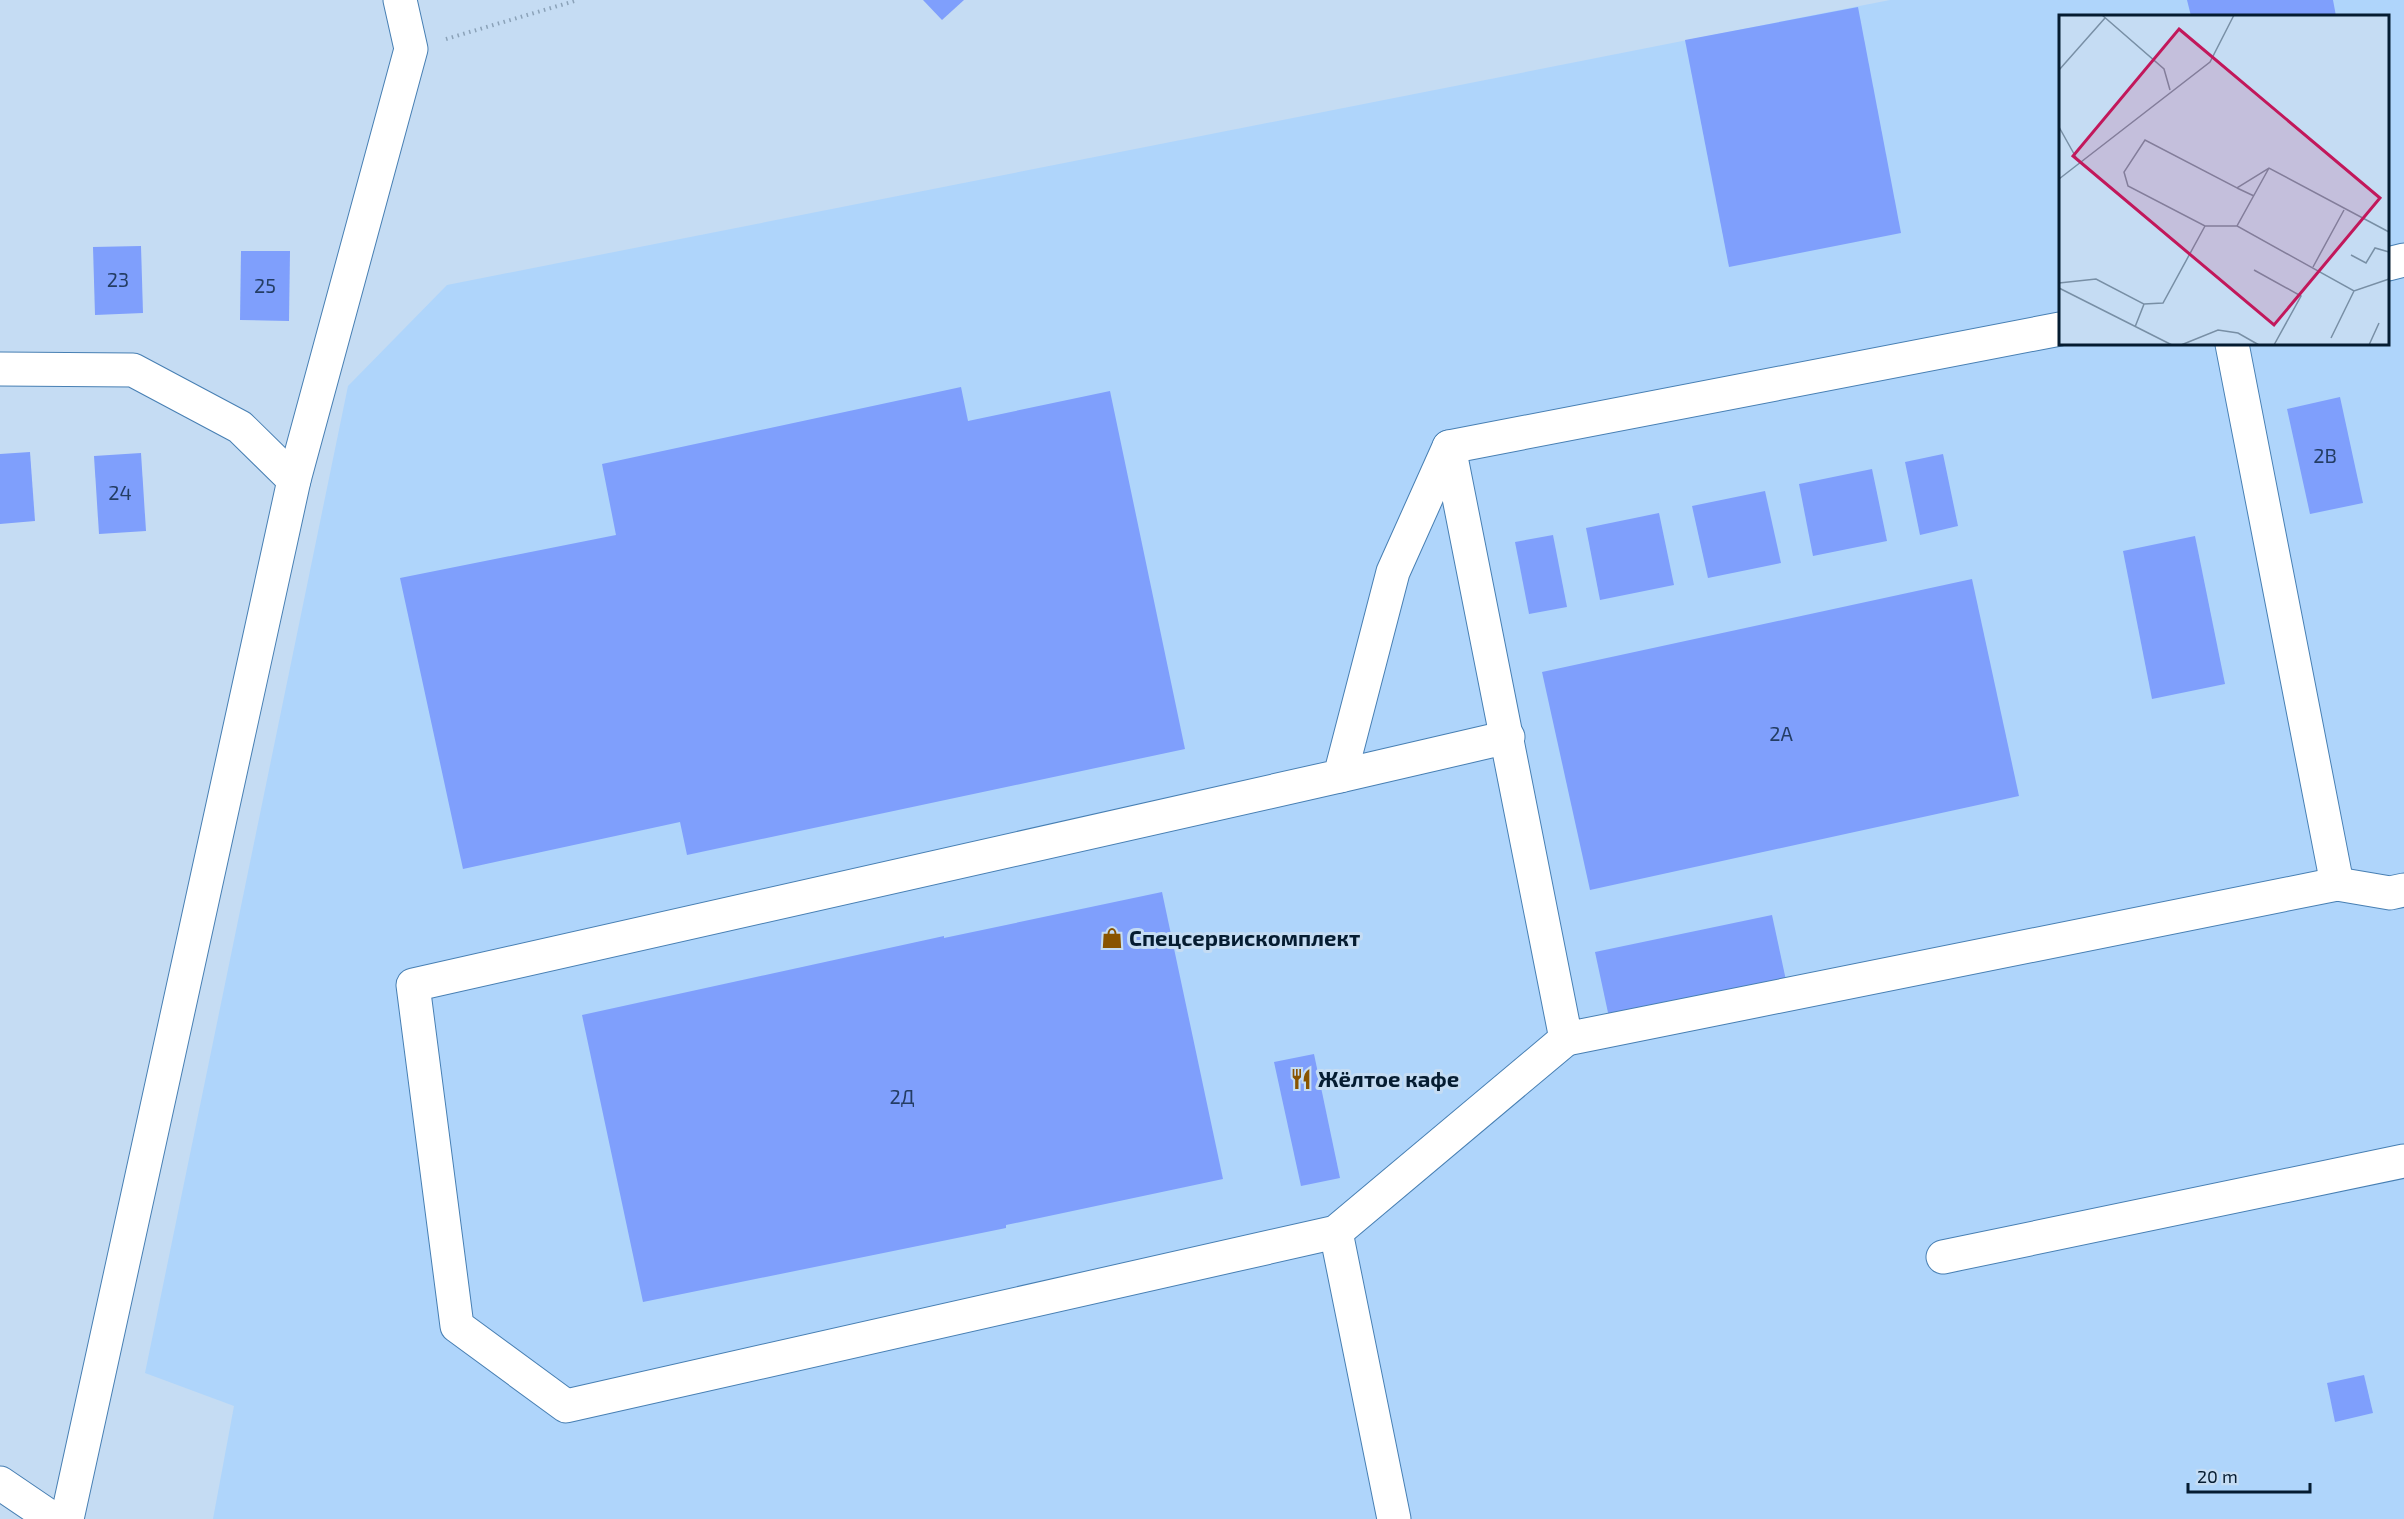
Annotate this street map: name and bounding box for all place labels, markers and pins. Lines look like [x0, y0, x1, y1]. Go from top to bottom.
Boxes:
place label: Спецсервискомплект [1129, 924, 1360, 950]
shop icon: Спецсервискомплект [1100, 926, 1124, 950]
place label: Жёлтое кафе [1318, 1065, 1459, 1091]
restaurant icon: Жёлтое кафе [1289, 1067, 1313, 1091]

